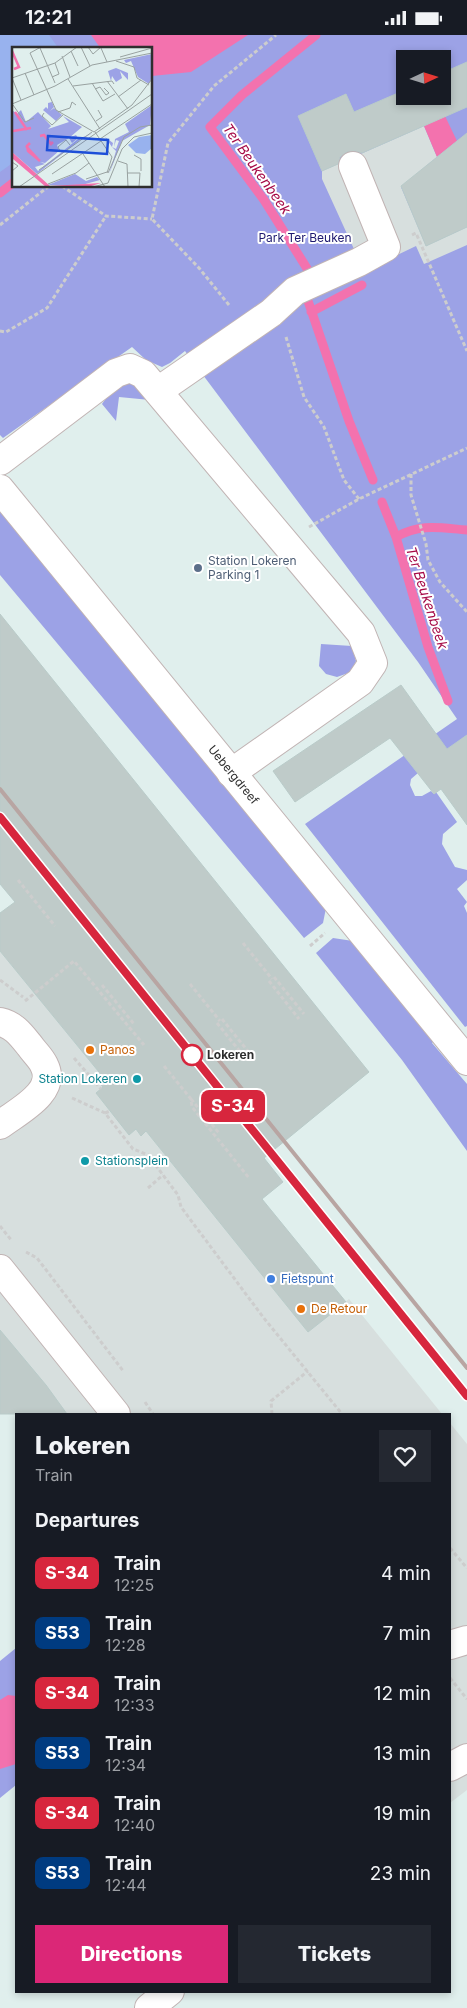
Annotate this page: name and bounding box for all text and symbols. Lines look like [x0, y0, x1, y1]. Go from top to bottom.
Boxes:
text: 12:21 [25, 6, 72, 29]
inset map [12, 47, 152, 187]
north arrow [396, 50, 451, 105]
map controls [396, 50, 451, 105]
water label: Ter Beukenbeek [220, 120, 295, 218]
park label: Park Ter Beuken [258, 230, 352, 245]
water label: Ter Beukenbeek [403, 544, 452, 652]
place label: Station Lokeren Parking 1 [208, 553, 297, 582]
marker: Station Lokeren Parking 1 [192, 562, 204, 574]
street label: Uebergdreef [205, 742, 263, 808]
place label: Panos [100, 1042, 135, 1057]
marker: Panos [84, 1044, 96, 1056]
marker: Lokeren [181, 1044, 203, 1066]
place label: Lokeren [207, 1047, 254, 1062]
place label: Station Lokeren [38, 1071, 127, 1086]
marker: Station Lokeren [131, 1073, 143, 1085]
line badge: S-34 [198, 1090, 268, 1122]
text: S-34 [211, 1095, 255, 1116]
place label: Stationsplein [95, 1153, 168, 1168]
marker: Stationsplein [79, 1155, 91, 1167]
place label: Fietspunt [281, 1271, 334, 1286]
marker: Fietspunt [265, 1273, 277, 1285]
place label: De Retour [311, 1301, 368, 1316]
marker: De Retour [295, 1303, 307, 1315]
button: heart [379, 1430, 431, 1482]
text: Lokeren [35, 1431, 131, 1460]
text: Train [35, 1465, 73, 1485]
text: Departures [35, 1509, 139, 1532]
text: Train [114, 1552, 161, 1575]
text: S-34 [45, 1562, 89, 1583]
text: 4 min [381, 1562, 431, 1585]
text: 12:25 [114, 1575, 154, 1595]
text: Train [105, 1612, 152, 1635]
text: S53 [45, 1622, 80, 1643]
text: 7 min [382, 1622, 431, 1645]
text: 12:28 [105, 1635, 146, 1655]
text: Train [114, 1672, 161, 1695]
text: S-34 [45, 1682, 89, 1703]
text: 12 min [374, 1682, 431, 1705]
text: 12:33 [114, 1695, 155, 1715]
text: Train [105, 1732, 152, 1755]
text: S53 [45, 1742, 80, 1763]
text: 13 min [374, 1742, 431, 1765]
text: 12:34 [105, 1755, 146, 1775]
text: Train [114, 1792, 161, 1815]
text: S-34 [45, 1802, 89, 1823]
text: 19 min [374, 1802, 431, 1825]
text: 12:40 [114, 1815, 155, 1835]
text: Train [105, 1852, 152, 1875]
text: S53 [45, 1862, 80, 1883]
text: 23 min [370, 1862, 431, 1885]
text: 12:44 [105, 1875, 147, 1895]
button: Directions [35, 1925, 228, 1983]
button: Tickets [238, 1925, 431, 1983]

